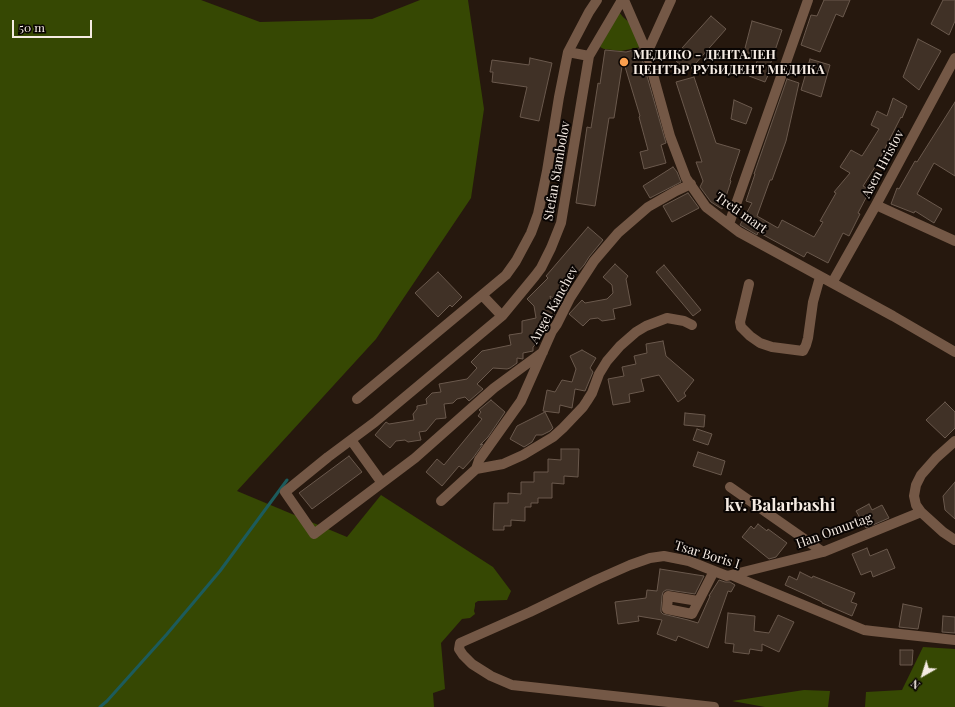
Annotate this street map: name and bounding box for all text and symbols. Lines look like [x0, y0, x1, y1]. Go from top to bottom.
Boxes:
scale bar [14, 12, 94, 38]
text: 50 m [19, 19, 45, 35]
place label: МЕДИКО - ДЕНТАЛЕН ЦЕНТЪР РУБИДЕНТ МЕДИКА [633, 47, 825, 78]
marker: МЕДИКО - ДЕНТАЛЕН ЦЕНТЪР РУБИДЕНТ МЕДИКА [618, 56, 630, 68]
street label: Stefan Stambolov [541, 120, 573, 222]
street label: Asen Hristov [859, 127, 907, 201]
street label: Treti mart [712, 189, 770, 237]
street label: Angel Kanchev [526, 264, 582, 346]
district label: kv. Balarbashi [725, 496, 835, 516]
street label: Han Omurtag [794, 510, 874, 552]
street label: Tsar Boris I [672, 538, 742, 572]
north arrow [903, 655, 943, 695]
text: N [907, 676, 923, 693]

